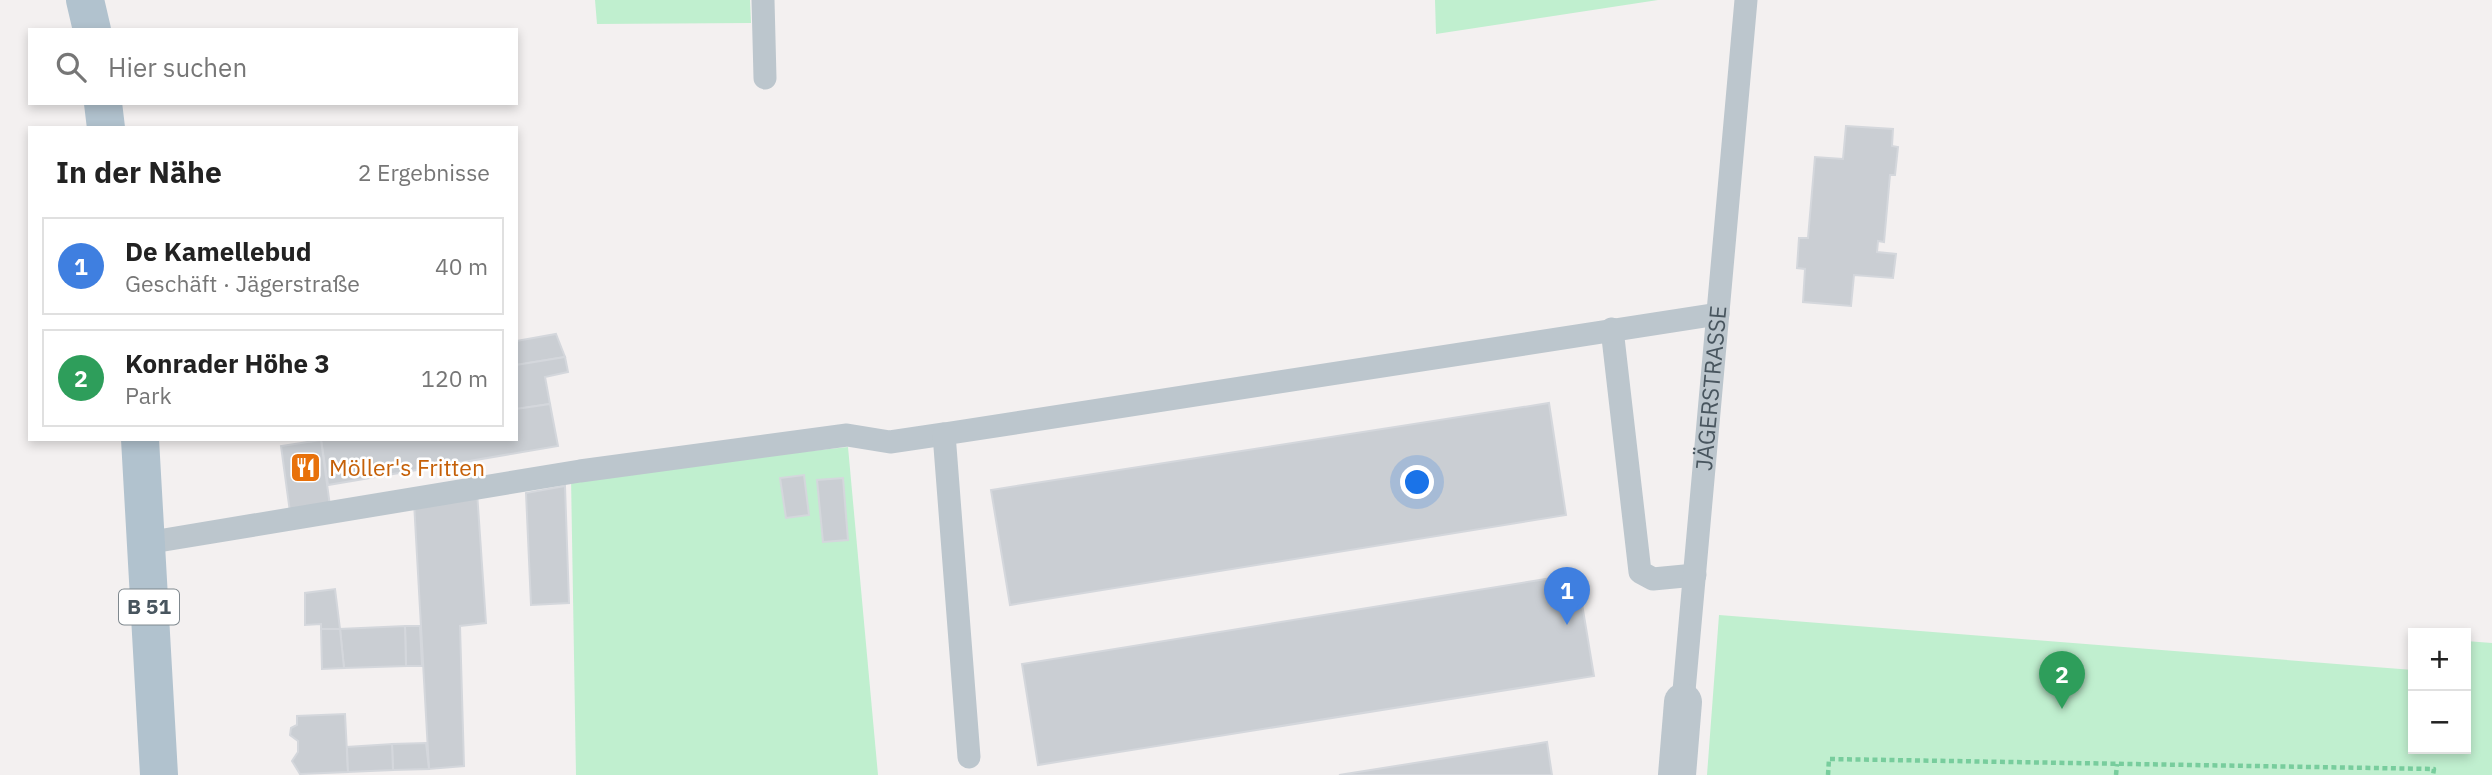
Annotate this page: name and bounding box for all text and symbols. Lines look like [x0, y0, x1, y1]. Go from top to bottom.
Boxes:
search box [28, 28, 518, 105]
icon: search [52, 48, 90, 86]
text: Hier suchen [108, 50, 247, 84]
text: In der Nähe [56, 152, 222, 191]
text: 2 Ergebnisse [358, 157, 490, 187]
text: De Kamellebud [125, 234, 312, 268]
text: 1 [74, 251, 88, 281]
text: 40 m [435, 251, 488, 281]
text: Geschäft · Jägerstraße [125, 268, 360, 298]
street label: JÄGERSTRASSE [1688, 304, 1733, 472]
text: Konrader Höhe 3 [125, 346, 330, 380]
text: 2 [74, 363, 88, 393]
text: 120 m [421, 363, 488, 393]
text: Park [125, 380, 172, 410]
restaurant icon: Möller's Fritten [289, 451, 323, 485]
place label: Möller's Fritten [329, 452, 485, 482]
your location [1400, 465, 1434, 499]
pin: 1 [1544, 567, 1590, 625]
road number: B 51 [119, 590, 179, 624]
map controls [2408, 628, 2471, 754]
button: + [2408, 628, 2471, 691]
pin: 2 [2039, 651, 2085, 709]
button: − [2408, 691, 2471, 754]

